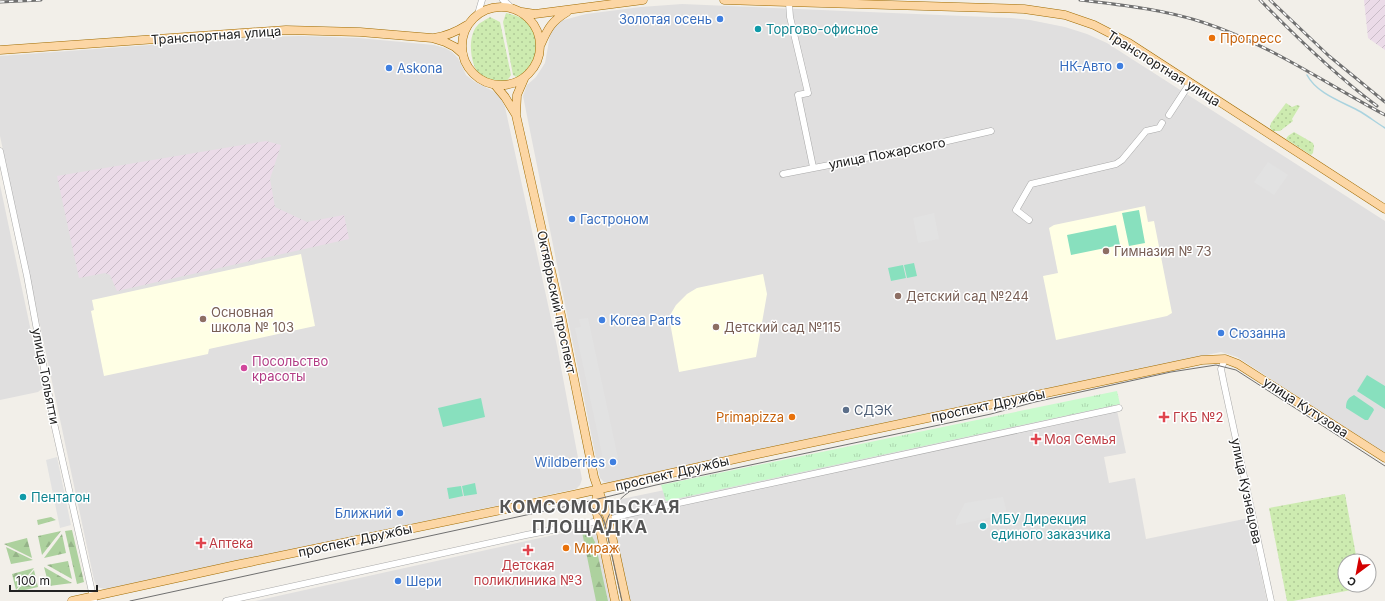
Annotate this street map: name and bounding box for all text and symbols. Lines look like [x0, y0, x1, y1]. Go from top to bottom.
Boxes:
place label: Золотая осень [619, 11, 712, 27]
marker: Золотая осень [715, 14, 725, 24]
place label: Торгово-офисное [766, 21, 878, 37]
street label: Транспортная улица [150, 22, 282, 48]
marker: Торгово-офисное [753, 24, 763, 34]
street label: Транспортная улица [1104, 27, 1224, 109]
place label: Прогресс [1220, 30, 1282, 46]
marker: Прогресс [1207, 33, 1217, 43]
place label: НК-Авто [1060, 58, 1112, 74]
place label: Askona [397, 60, 442, 76]
marker: НК-Авто [1115, 61, 1125, 71]
marker: Askona [384, 63, 394, 73]
street label: улица Пожарского [827, 134, 947, 172]
place label: Гастроном [580, 211, 649, 227]
marker: Гастроном [567, 214, 577, 224]
street label: Октябрьский проспект [534, 229, 580, 375]
place label: Гимназия № 73 [1114, 243, 1211, 259]
marker: Гимназия № 73 [1101, 246, 1111, 256]
place label: Детский сад №244 [906, 288, 1029, 304]
marker: Детский сад №244 [893, 291, 903, 301]
place label: Основная школа № 103 [211, 304, 294, 335]
place label: Korea Parts [610, 312, 681, 328]
marker: Основная школа № 103 [198, 314, 208, 324]
marker: Korea Parts [597, 315, 607, 325]
place label: Детский сад №115 [724, 319, 841, 335]
marker: Детский сад №115 [711, 322, 721, 332]
place label: Сюзанна [1229, 325, 1286, 341]
street label: улица Тольятти [29, 326, 63, 426]
marker: Сюзанна [1216, 328, 1226, 338]
place label: Посольство красоты [252, 353, 328, 384]
marker: Посольство красоты [239, 363, 249, 373]
street label: улица Кутузова [1260, 373, 1352, 441]
street label: проспект Дружбы [929, 385, 1047, 425]
place label: СДЭК [854, 402, 893, 418]
marker: СДЭК [841, 405, 851, 415]
place label: Primapizza [716, 409, 784, 425]
place label: ГКБ №2 [1173, 409, 1223, 425]
marker: ГКБ №2 [1158, 411, 1170, 423]
marker: Primapizza [787, 412, 797, 422]
place label: Моя Семья [1044, 431, 1116, 447]
marker: Моя Семья [1031, 434, 1041, 444]
street label: улица Кузнецова [1228, 437, 1266, 545]
street label: проспект Дружбы [614, 452, 730, 494]
place label: Wildberries [535, 454, 605, 470]
marker: Wildberries [608, 457, 618, 467]
place label: Пентагон [31, 489, 90, 505]
marker: Пентагон [18, 492, 28, 502]
district label: КОМСОМОЛЬСКАЯ ПЛОЩАДКА [500, 497, 680, 537]
place label: Ближний [335, 505, 392, 521]
marker: Ближний [395, 508, 405, 518]
place label: МБУ Дирекция единого заказчика [991, 511, 1111, 542]
street label: проспект Дружбы [296, 520, 414, 560]
marker: МБУ Дирекция единого заказчика [978, 521, 988, 531]
place label: Аптека [209, 535, 253, 551]
marker: Аптека [196, 538, 206, 548]
place label: Мираж [574, 540, 620, 556]
marker: Мираж [561, 543, 571, 553]
marker: Детская поликлиника №3 [522, 544, 534, 556]
north arrow [1337, 553, 1377, 593]
place label: Детская поликлиника №3 [474, 557, 582, 588]
scale bar [10, 567, 97, 593]
text: 100 m [16, 573, 50, 588]
place label: Шери [406, 573, 442, 589]
text: С [1345, 573, 1359, 590]
marker: Шери [393, 576, 403, 586]

